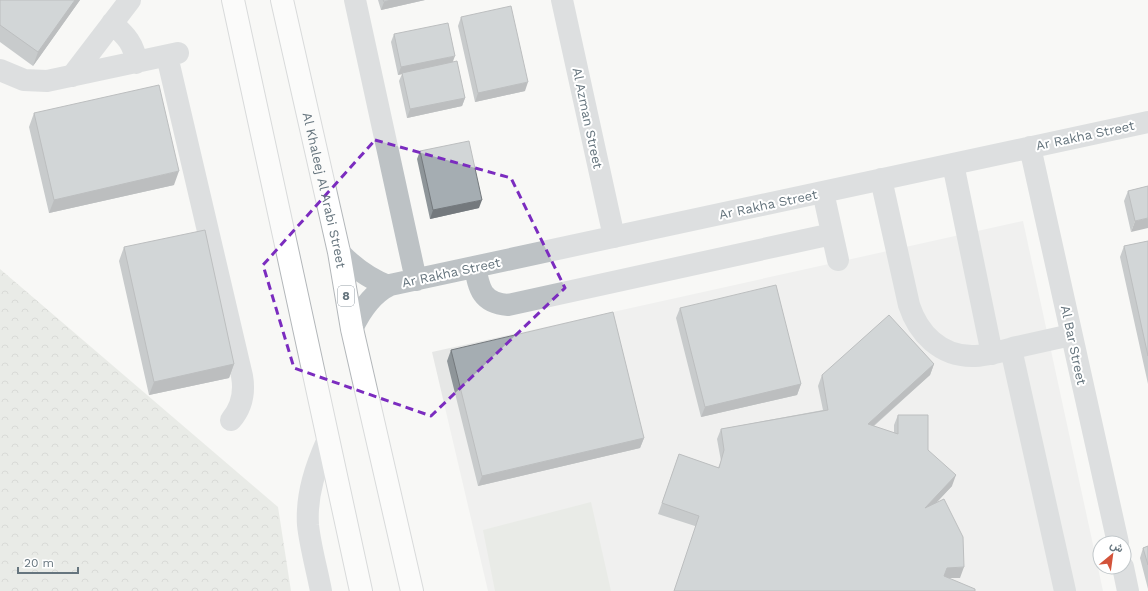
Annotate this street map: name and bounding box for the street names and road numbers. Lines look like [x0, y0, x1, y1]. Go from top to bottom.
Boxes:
street label: Al Azman Street [569, 66, 606, 171]
street label: Al Khaleej Al Arabi Street [300, 111, 349, 270]
street label: Ar Rakha Street [1035, 118, 1136, 153]
street label: Ar Rakha Street [718, 187, 819, 222]
street label: Ar Rakha Street [401, 255, 502, 290]
road number: 8 [338, 286, 354, 306]
street label: Al Bar Street [1058, 304, 1089, 387]

